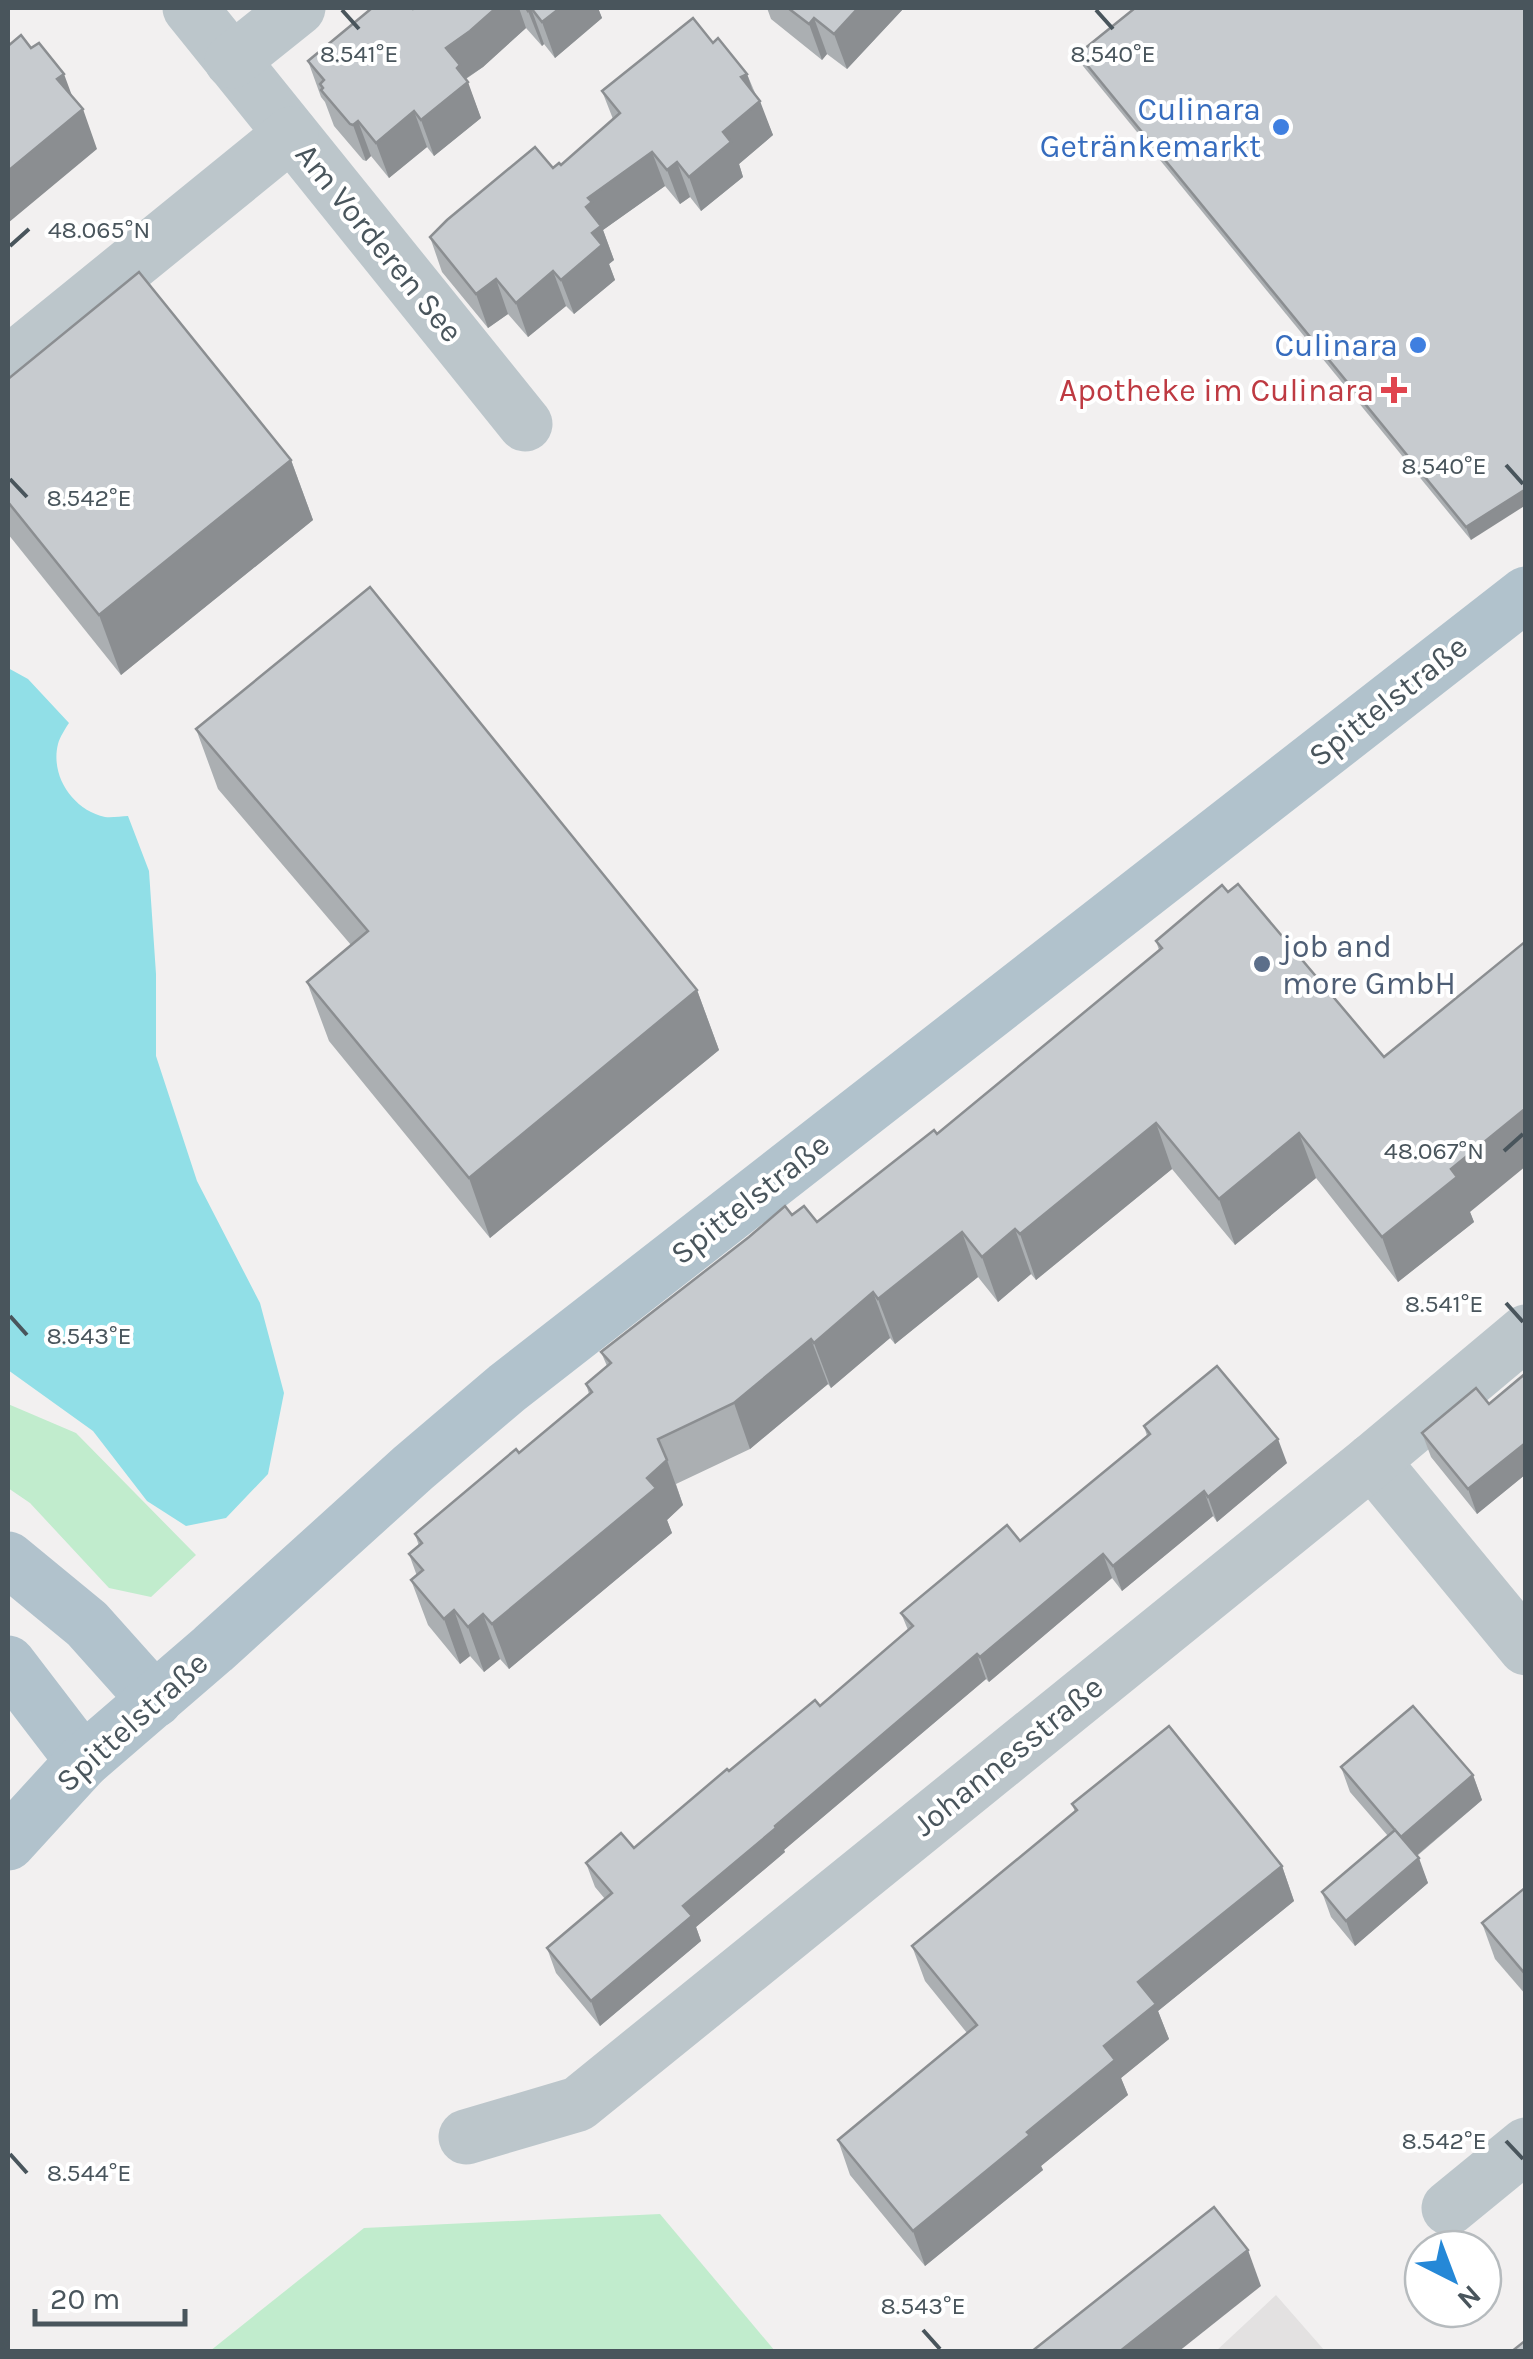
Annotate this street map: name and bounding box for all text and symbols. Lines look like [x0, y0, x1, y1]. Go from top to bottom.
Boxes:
text: 8.541°E [320, 39, 398, 68]
text: 8.540°E [1070, 39, 1156, 68]
place label: Culinara Getränkemarkt [1040, 91, 1261, 165]
marker: Culinara Getränkemarkt [1270, 116, 1292, 138]
street label: Am Vorderen See [288, 136, 470, 350]
text: 48.065°N [48, 215, 150, 244]
place label: Culinara [1274, 327, 1398, 364]
marker: Culinara [1407, 334, 1429, 356]
place label: Apotheke im Culinara [1059, 372, 1374, 409]
marker: Apotheke im Culinara [1383, 379, 1405, 401]
text: 8.540°E [1401, 451, 1487, 480]
text: 8.542°E [47, 483, 131, 512]
street label: Spittelstraße [1301, 628, 1475, 774]
place label: job and more GmbH [1279, 928, 1456, 1002]
marker: job and more GmbH [1251, 953, 1273, 975]
street label: Spittelstraße [663, 1126, 837, 1272]
text: 48.067°N [1384, 1136, 1484, 1165]
text: 8.541°E [1405, 1289, 1483, 1318]
text: 8.543°E [46, 1321, 132, 1350]
street label: Spittelstraße [49, 1644, 215, 1800]
street label: Johannesstraße [906, 1668, 1110, 1844]
text: 8.542°E [1402, 2126, 1486, 2155]
text: 8.544°E [47, 2158, 131, 2187]
north arrow [1403, 2229, 1503, 2329]
scale bar [35, 2264, 185, 2326]
text: N [1451, 2278, 1488, 2316]
text: 20 m [50, 2281, 120, 2317]
text: 8.543°E [880, 2291, 966, 2320]

